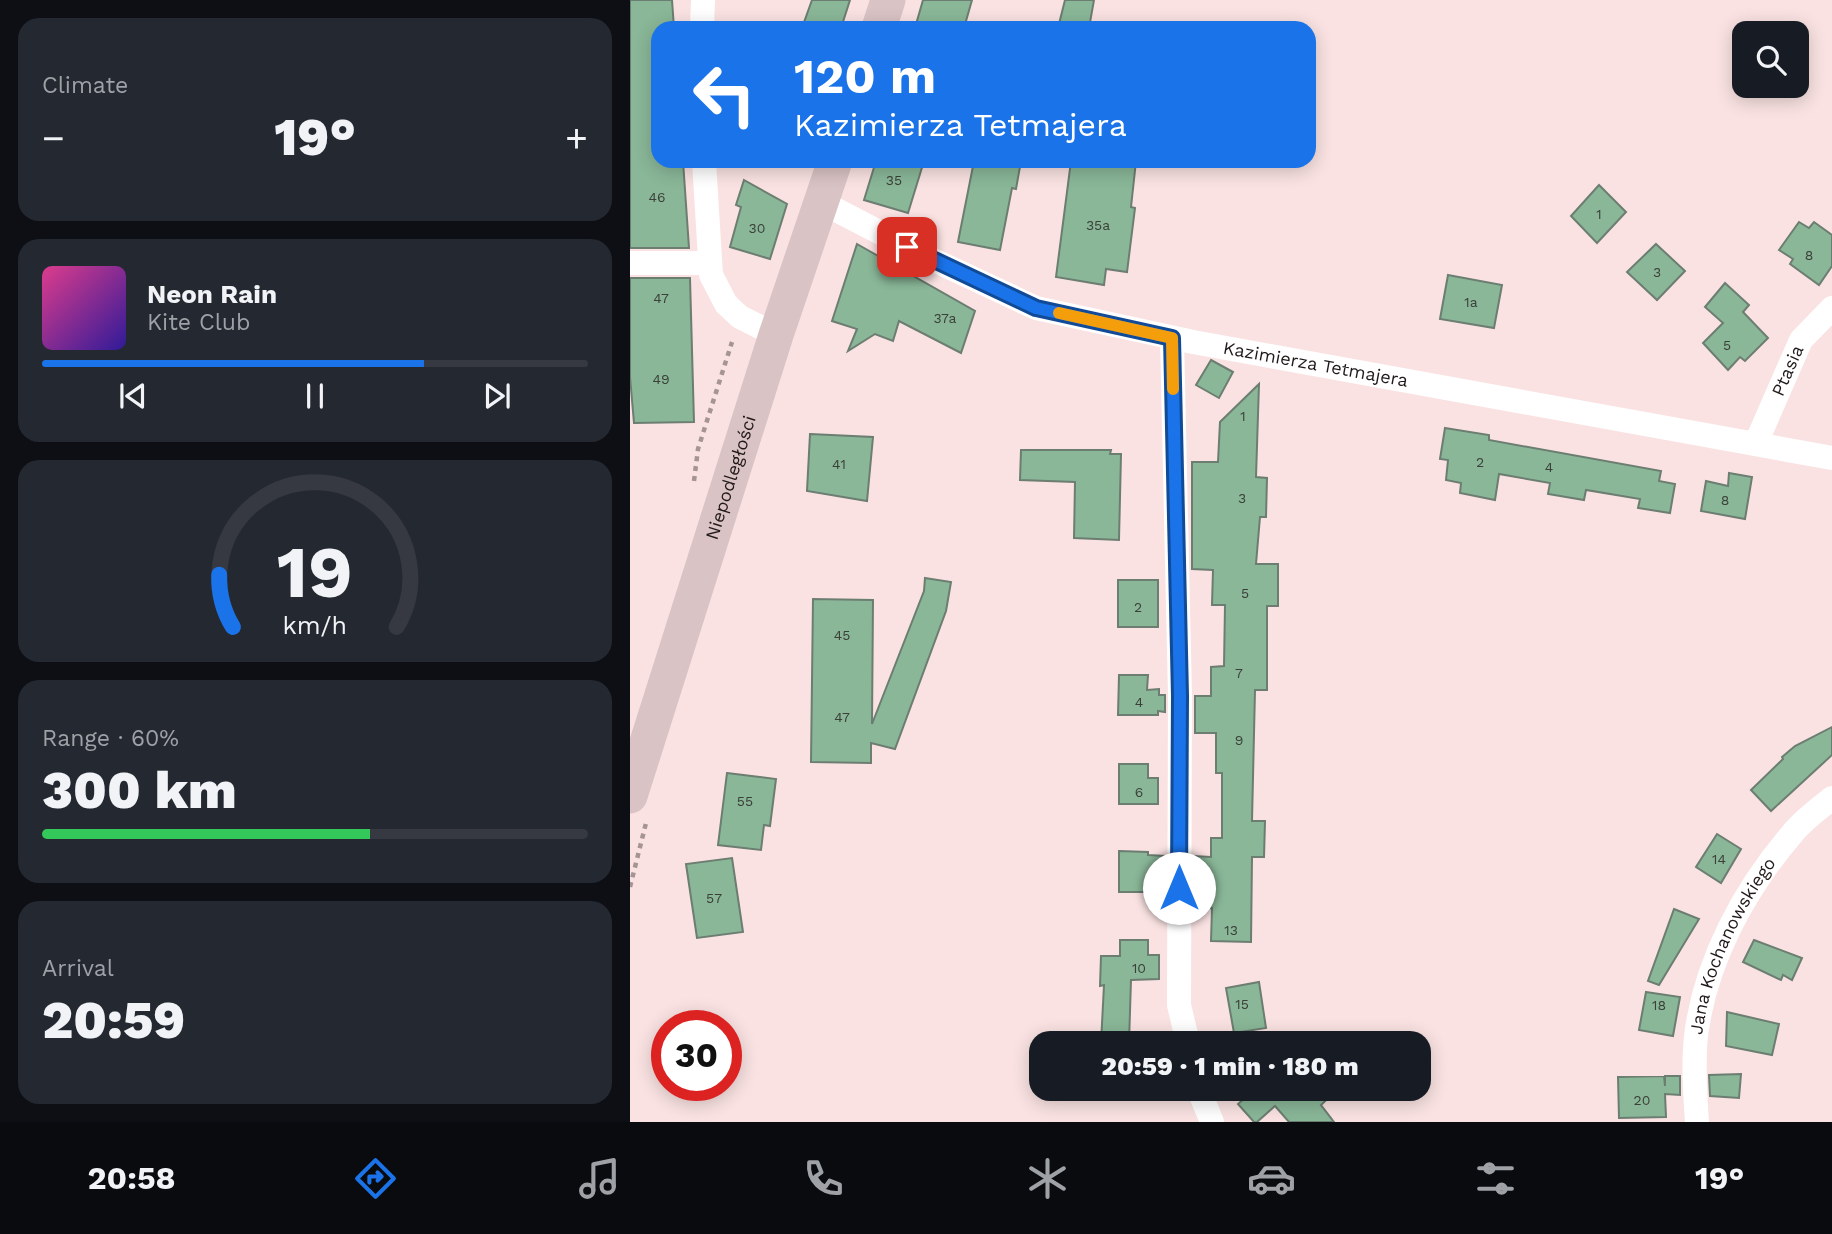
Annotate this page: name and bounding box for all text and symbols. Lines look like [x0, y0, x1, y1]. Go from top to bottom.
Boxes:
map controls [1732, 21, 1809, 98]
button: search [1732, 21, 1809, 98]
text: 120 m [794, 47, 936, 105]
icon: left [679, 49, 770, 140]
text: Climate [42, 72, 128, 99]
text: Kazimierza Tetmajera [794, 106, 1127, 144]
text: 19° [274, 107, 356, 168]
text: − [42, 116, 65, 160]
text: + [565, 116, 588, 160]
house number: 35 [886, 172, 902, 188]
house number: 46 [648, 189, 666, 205]
house number: 1 [1596, 206, 1602, 222]
pin [877, 217, 937, 277]
house number: 35a [1086, 217, 1110, 233]
house number: 30 [749, 220, 765, 236]
icon: arrive [888, 228, 926, 266]
house number: 8 [1805, 247, 1813, 263]
house number: 3 [1653, 264, 1661, 280]
text: Neon Rain [147, 279, 277, 309]
house number: 47 [653, 290, 669, 306]
house number: 1a [1464, 294, 1478, 310]
text: Kite Club [147, 309, 250, 336]
house number: 37a [934, 310, 957, 326]
street label: Kazimierza Tetmajera [1222, 337, 1410, 391]
house number: 5 [1723, 337, 1731, 353]
street label: Ptasia [1767, 342, 1807, 399]
house number: 49 [652, 371, 670, 387]
icon: previous [114, 377, 152, 415]
icon: pause [296, 377, 334, 415]
icon: next [478, 377, 516, 415]
house number: 1 [1240, 408, 1246, 424]
street label: Niepodległości [701, 413, 760, 542]
house number: 2 [1476, 454, 1484, 470]
house number: 41 [832, 456, 846, 472]
house number: 4 [1545, 459, 1553, 475]
house number: 3 [1238, 490, 1246, 506]
house number: 8 [1721, 492, 1729, 508]
text: 19 [277, 529, 353, 615]
house number: 5 [1241, 585, 1249, 601]
house number: 2 [1134, 599, 1142, 615]
text: km/h [283, 611, 347, 640]
house number: 45 [834, 627, 850, 643]
house number: 7 [1235, 665, 1243, 681]
house number: 4 [1135, 694, 1143, 710]
house number: 47 [834, 709, 850, 725]
text: Range · 60% [42, 725, 179, 752]
house number: 9 [1235, 732, 1243, 748]
text: 300 km [42, 760, 237, 821]
house number: 6 [1135, 784, 1143, 800]
house number: 55 [737, 793, 753, 809]
position arrow [1142, 851, 1216, 925]
house number: 14 [1712, 851, 1726, 867]
street label: Jana Kochanowskiego [1685, 853, 1780, 1036]
house number: 57 [706, 890, 722, 906]
house number: 13 [1224, 922, 1238, 938]
text: Arrival [42, 955, 114, 982]
house number: 10 [1132, 960, 1146, 976]
text: 20:59 [42, 990, 185, 1051]
house number: 15 [1235, 996, 1249, 1012]
house number: 18 [1652, 997, 1666, 1013]
speed limit sign: 30 [651, 1010, 742, 1101]
text: 20:59 · 1 min · 180 m [1101, 1051, 1359, 1081]
house number: 20 [1634, 1092, 1650, 1108]
icon: directions [351, 1154, 400, 1203]
icon: music [575, 1154, 624, 1203]
icon: phone [799, 1154, 848, 1203]
icon: climate [1023, 1154, 1072, 1203]
icon: car [1247, 1154, 1296, 1203]
icon: filters [1471, 1154, 1520, 1203]
text: 20:58 [88, 1159, 176, 1197]
text: 19° [1695, 1159, 1744, 1197]

